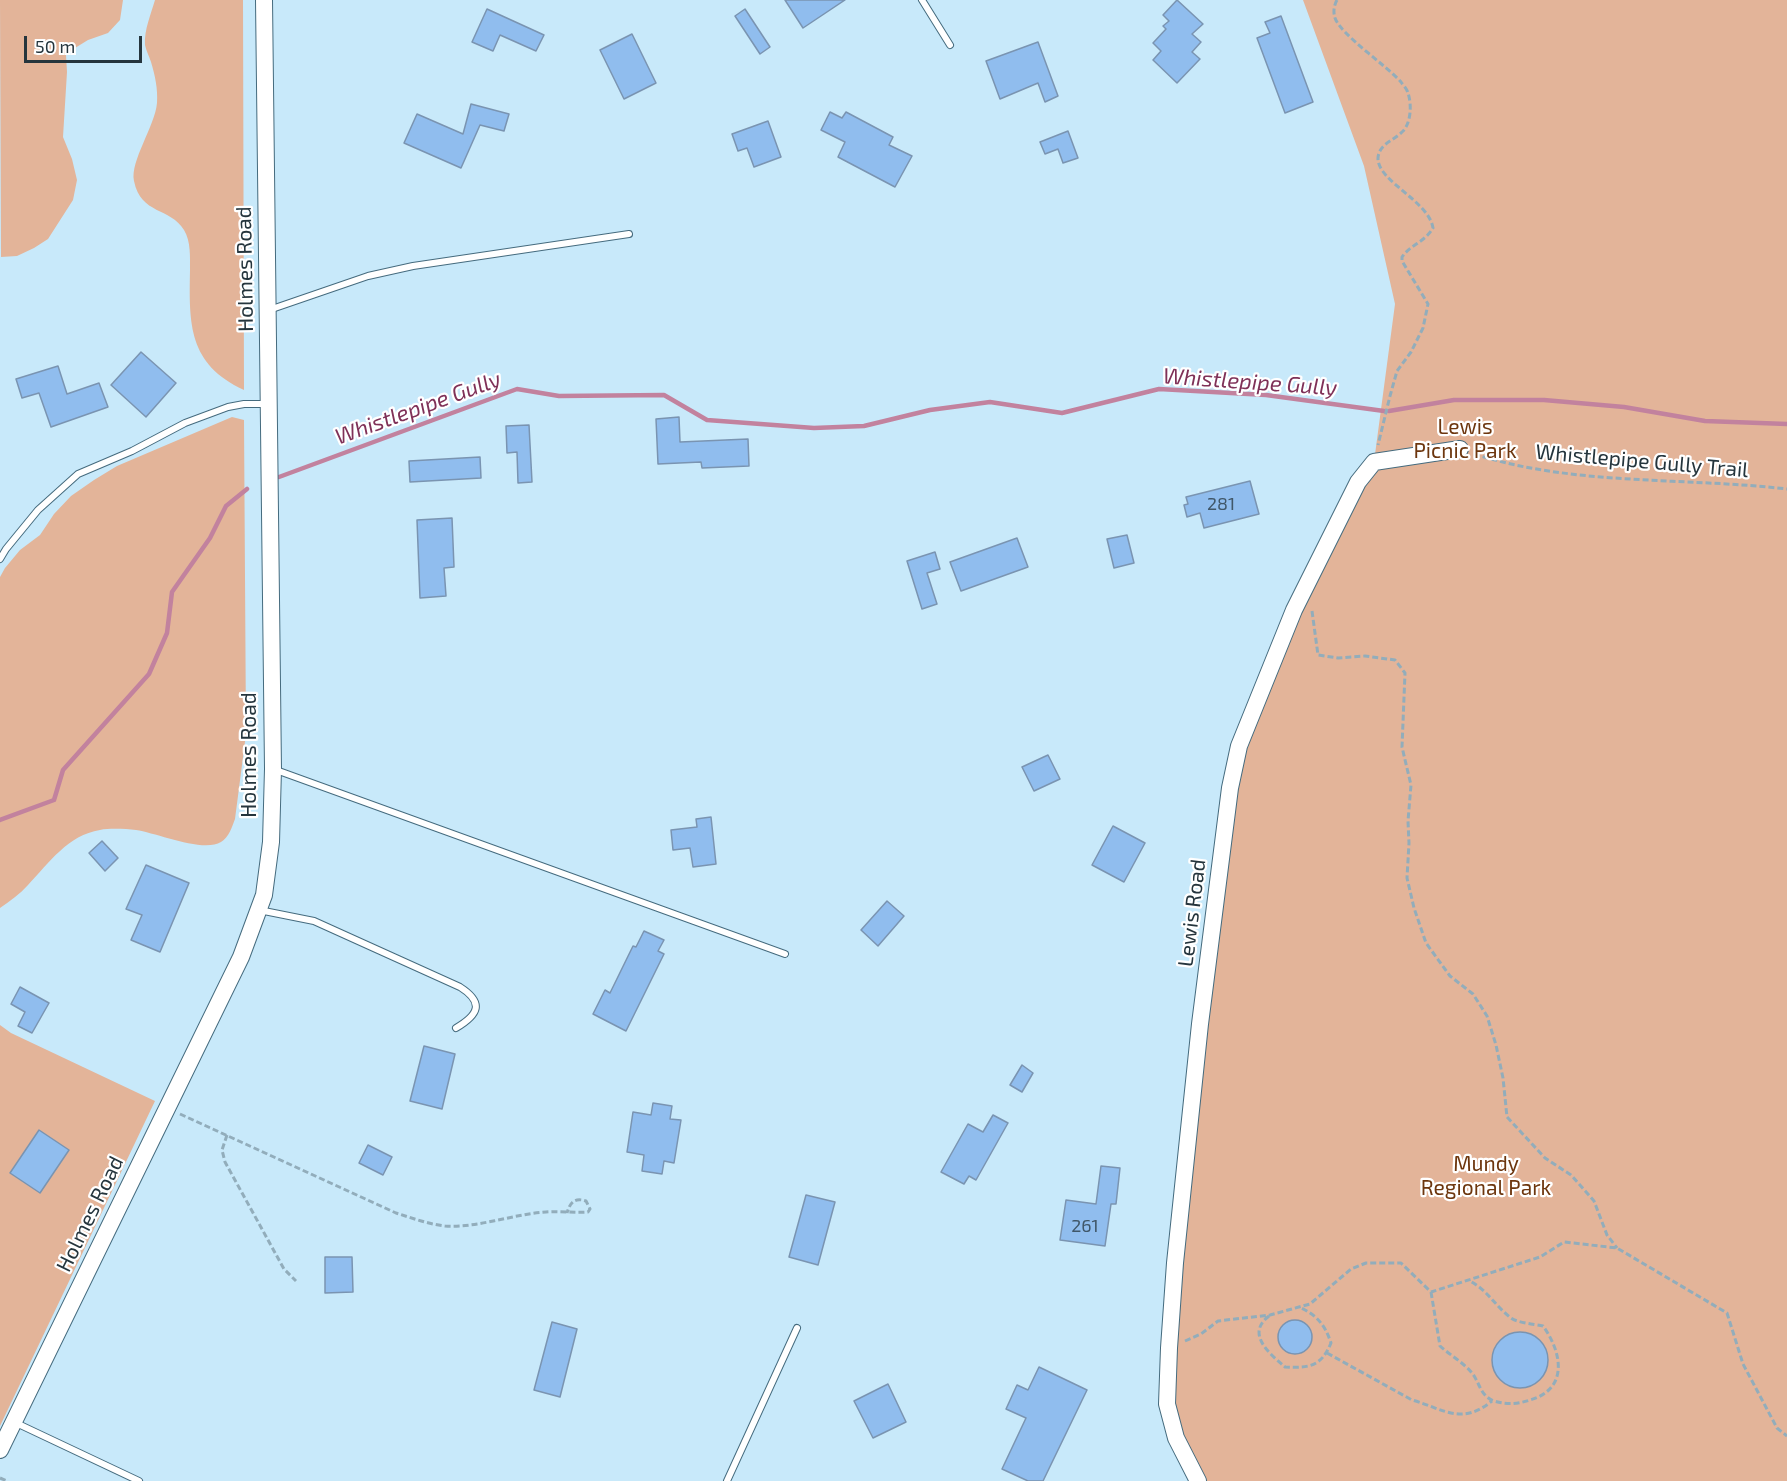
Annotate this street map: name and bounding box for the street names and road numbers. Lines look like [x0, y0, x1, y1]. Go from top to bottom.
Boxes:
street label: Holmes Road [231, 206, 259, 332]
street label: Whistlepipe Gully Trail [1534, 439, 1750, 483]
street label: Holmes Road [236, 692, 262, 818]
street label: Lewis Road [1173, 858, 1211, 968]
street label: Holmes Road [51, 1152, 129, 1276]

